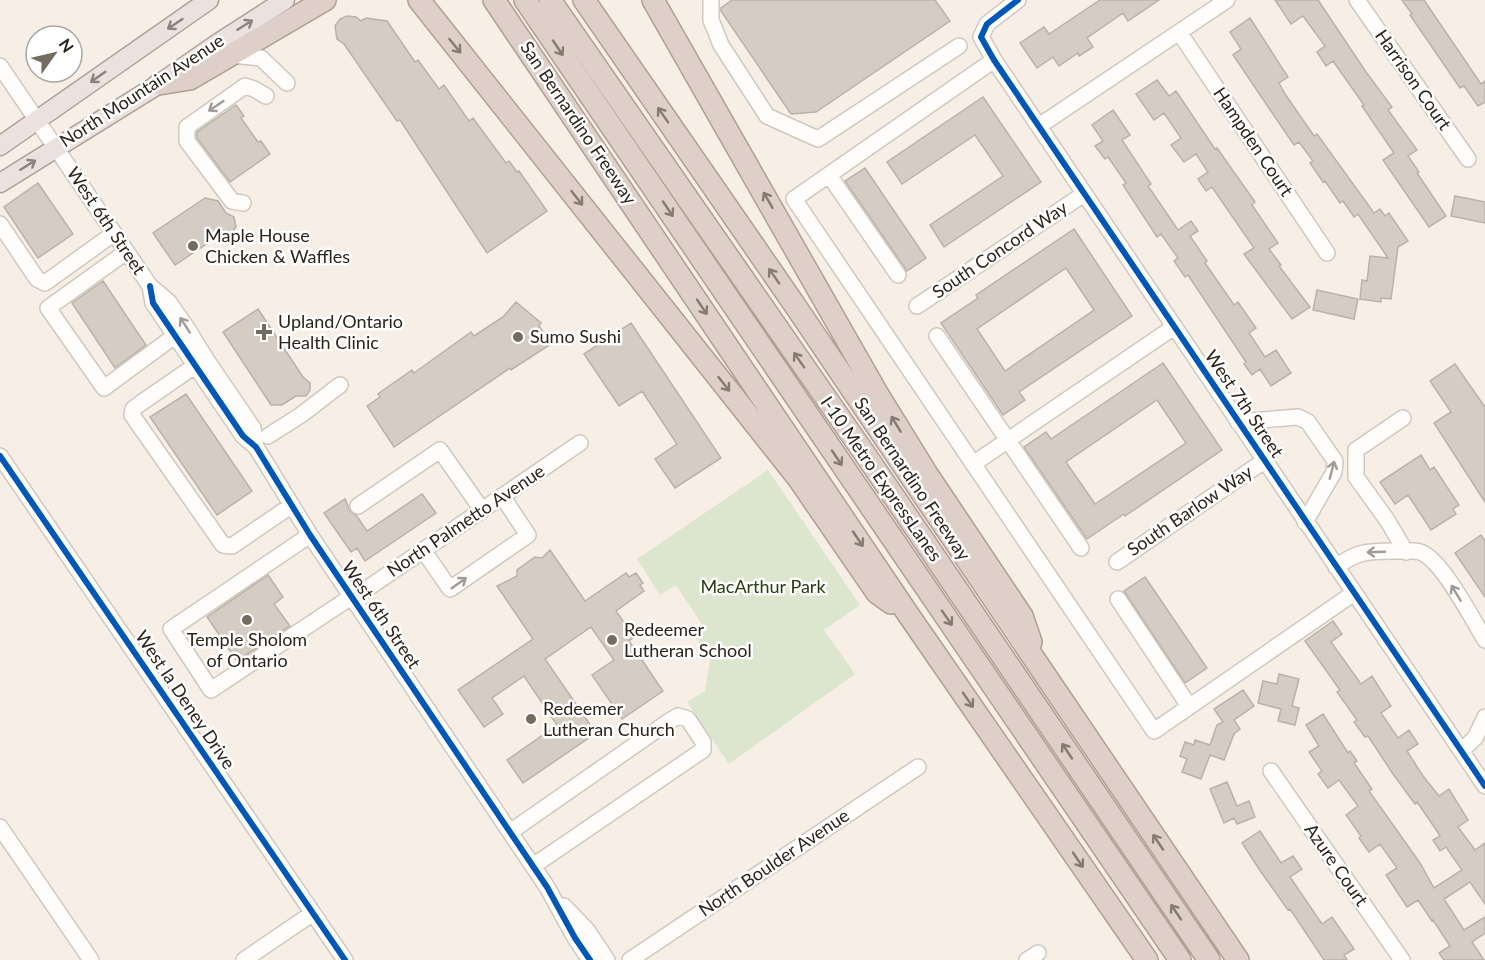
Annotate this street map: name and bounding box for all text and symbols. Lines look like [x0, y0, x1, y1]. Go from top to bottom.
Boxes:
one-way arrow [167, 18, 183, 30]
one-way arrow [237, 19, 253, 31]
north arrow [24, 24, 84, 84]
street label: Harrison Court [1371, 25, 1457, 134]
street label: North Mountain Avenue [56, 30, 228, 152]
street label: San Bernardino Freeway [516, 37, 642, 209]
one-way arrow [449, 38, 462, 54]
one-way arrow [552, 40, 565, 57]
one-way arrow [90, 71, 106, 83]
street label: Hampden Court [1209, 83, 1299, 201]
one-way arrow [208, 100, 225, 112]
one-way arrow [657, 107, 669, 124]
one-way arrow [19, 158, 36, 170]
street label: West 6th Street [63, 163, 151, 279]
one-way arrow [570, 190, 584, 205]
one-way arrow [761, 192, 773, 209]
street label: South Concord Way [928, 195, 1072, 302]
one-way arrow [662, 201, 674, 217]
place label: Maple House Chicken & Waffles [205, 224, 350, 267]
marker: Maple House Chicken & Waffles [186, 239, 200, 253]
one-way arrow [768, 268, 780, 284]
one-way arrow [696, 299, 708, 315]
place label: Upland/Ontario Health Clinic [278, 310, 403, 353]
one-way arrow [178, 317, 190, 334]
marker: Upland/Ontario Health Clinic [255, 323, 273, 341]
place label: Sumo Sushi [530, 325, 621, 347]
marker: Sumo Sushi [511, 330, 525, 344]
street label: West 7th Street [1201, 346, 1289, 462]
one-way arrow [793, 353, 805, 369]
one-way arrow [717, 376, 730, 392]
street label: I-10 Metro ExpressLanes [816, 392, 947, 565]
street label: San Bernardino Freeway [850, 393, 976, 565]
one-way arrow [890, 416, 902, 433]
one-way arrow [831, 449, 843, 465]
street label: North Palmetto Avenue [382, 459, 548, 581]
street label: South Barlow Way [1123, 460, 1257, 560]
one-way arrow [1327, 461, 1338, 480]
one-way arrow [852, 530, 864, 546]
one-way arrow [1366, 546, 1386, 557]
street label: West 6th Street [338, 557, 426, 673]
park label: MacArthur Park [700, 575, 826, 597]
one-way arrow [450, 577, 466, 589]
one-way arrow [1450, 585, 1462, 602]
one-way arrow [941, 610, 953, 626]
marker: Temple Sholom of Ontario [240, 613, 254, 627]
place label: Redeemer Lutheran School [624, 618, 752, 661]
street label: West la Deney Drive [131, 626, 240, 773]
place label: Temple Sholom of Ontario [187, 628, 307, 671]
marker: Redeemer Lutheran School [605, 633, 619, 647]
one-way arrow [962, 691, 974, 707]
place label: Redeemer Lutheran Church [543, 697, 675, 740]
marker: Redeemer Lutheran Church [524, 712, 538, 726]
one-way arrow [1061, 743, 1073, 759]
street label: North Boulder Avenue [694, 804, 853, 921]
street label: Azure Court [1300, 819, 1374, 910]
one-way arrow [1151, 834, 1163, 851]
one-way arrow [1072, 852, 1084, 868]
one-way arrow [1170, 903, 1183, 920]

